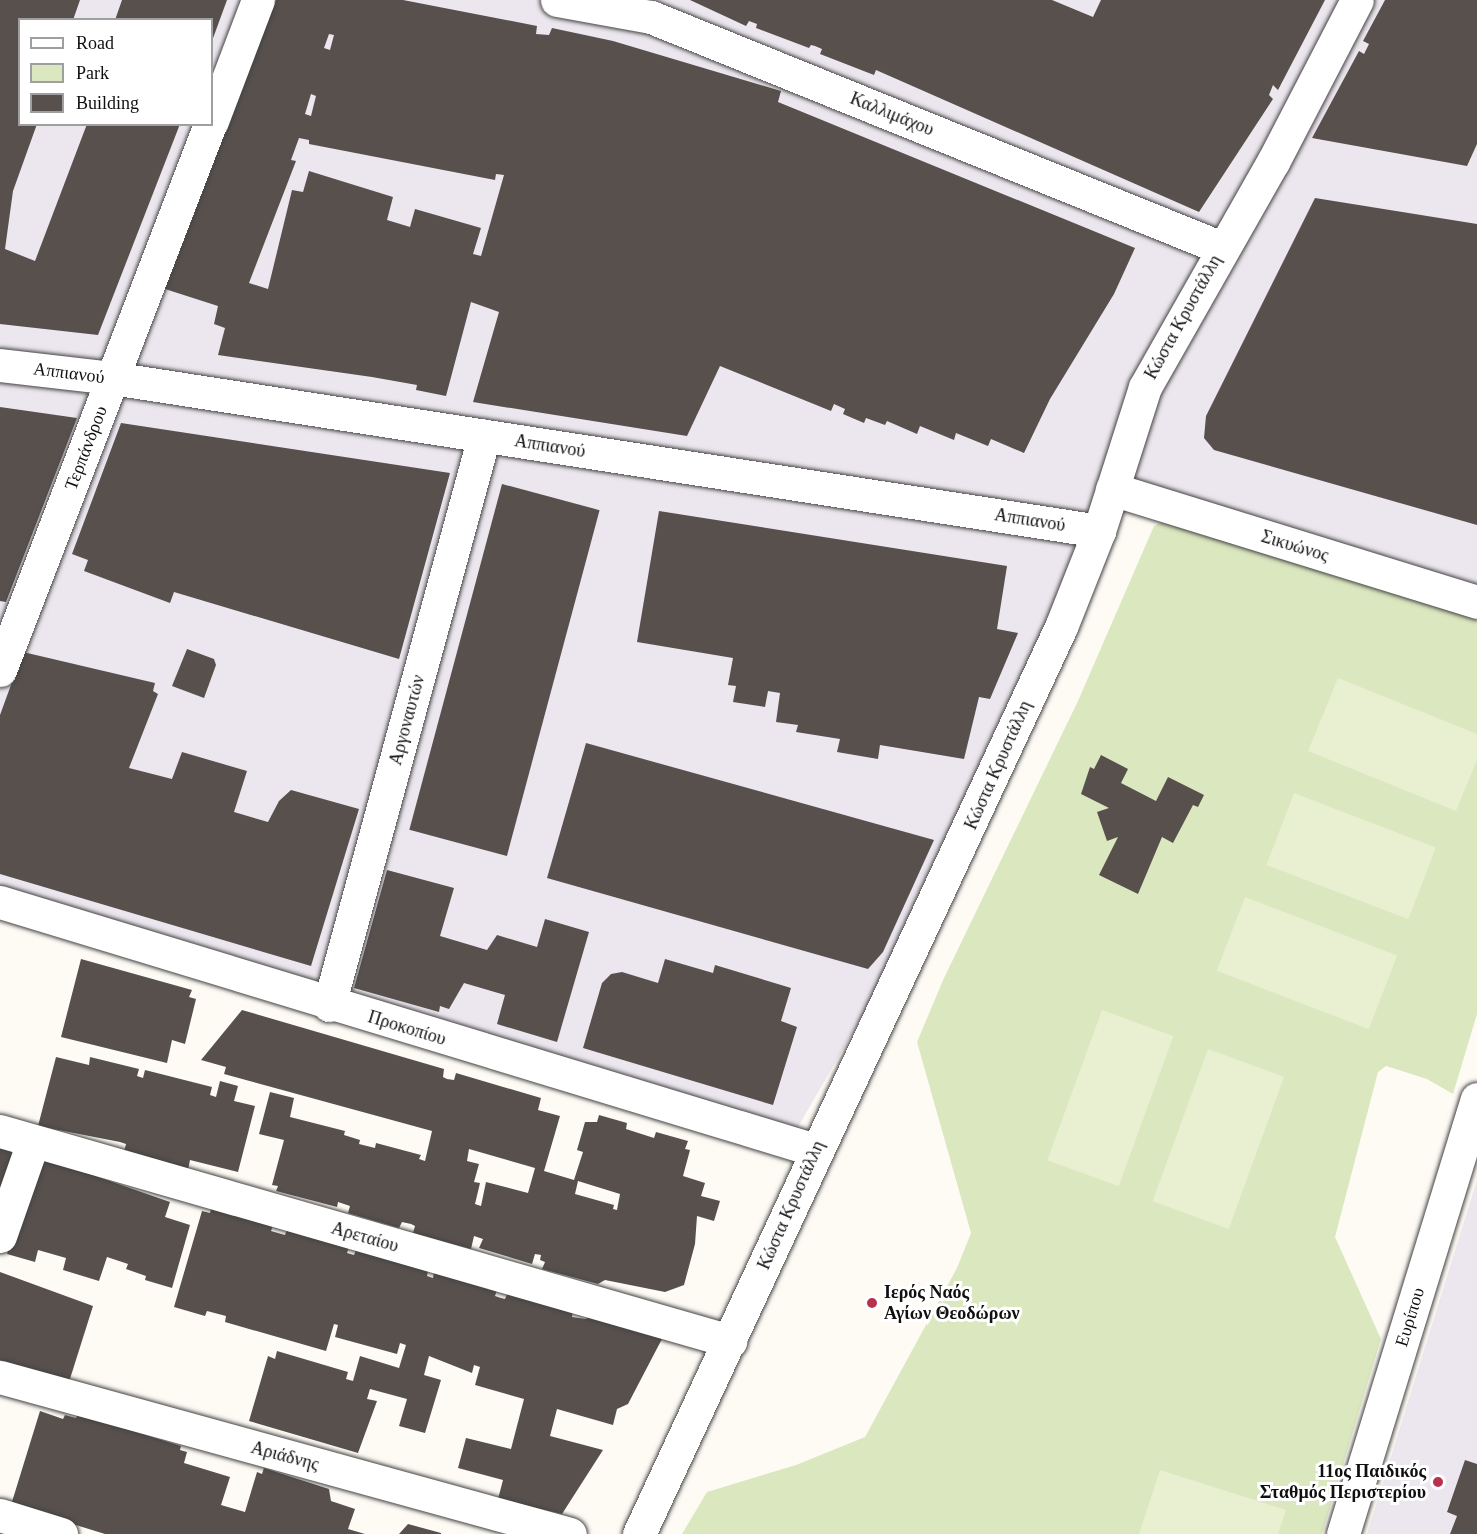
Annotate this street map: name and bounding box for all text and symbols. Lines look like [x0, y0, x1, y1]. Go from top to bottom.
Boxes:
legend [18, 18, 213, 126]
text: Road [76, 33, 114, 53]
text: Park [76, 63, 109, 83]
street label: Καλλιμάχου [847, 87, 937, 141]
text: Building [76, 93, 139, 113]
street label: Κώστα Κρυστάλλη [1140, 251, 1226, 383]
street label: Αππιανού [32, 358, 106, 388]
street label: Τερπάνδρου [60, 403, 112, 493]
street label: Αππιανού [513, 430, 587, 462]
street label: Αππιανού [993, 504, 1067, 536]
street label: Σικυώνος [1259, 526, 1331, 566]
street label: Αργοναυτών [385, 672, 429, 768]
street label: Κώστα Κρυστάλλη [960, 697, 1036, 833]
street label: Προκοπίου [365, 1006, 449, 1050]
street label: Κώστα Κρυστάλλη [753, 1137, 829, 1273]
street label: Αρεταίου [329, 1217, 401, 1257]
place label: Ιερός Ναός Αγίων Θεοδώρων [884, 1282, 1020, 1324]
street label: Ευρίπου [1391, 1285, 1429, 1349]
marker: Ιερός Ναός Αγίων Θεοδώρων [865, 1296, 879, 1310]
street label: Αριάδνης [249, 1437, 321, 1475]
place label: 11ος Παιδικός Σταθμός Περιστερίου [1260, 1461, 1426, 1504]
marker: 11ος Παιδικός Σταθμός Περιστερίου [1431, 1475, 1445, 1489]

